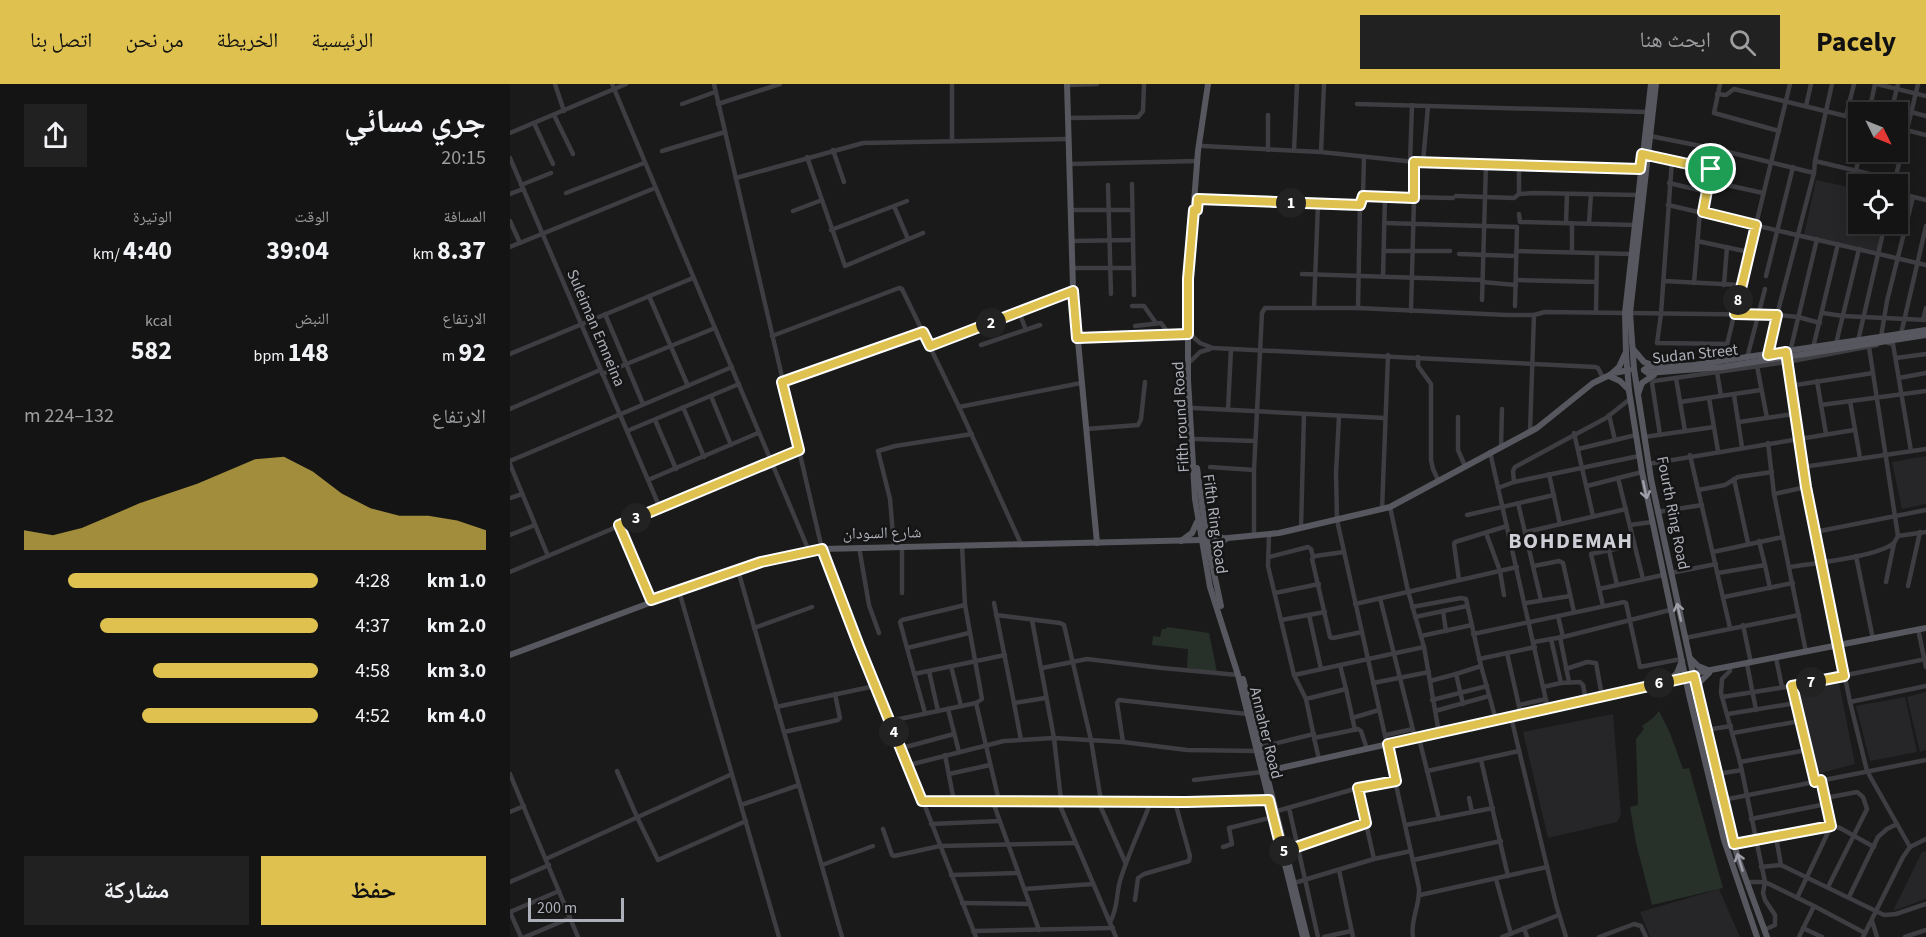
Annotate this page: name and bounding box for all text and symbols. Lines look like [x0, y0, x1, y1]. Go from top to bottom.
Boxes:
search box [1360, 15, 1780, 69]
text: Pacely [1816, 22, 1896, 62]
text: ابحث هنا [1640, 24, 1711, 56]
text: اتصل بنا [30, 25, 92, 55]
text: من نحن [125, 25, 183, 55]
text: الخريطة [216, 25, 278, 55]
text: الرئيسية [311, 25, 374, 55]
icon: search [1726, 26, 1759, 59]
text: جري مسائي [344, 98, 486, 145]
north arrow [1848, 102, 1908, 162]
map controls [1848, 102, 1908, 234]
button: share [24, 104, 87, 167]
pin [1685, 143, 1736, 194]
text: 20:15 [441, 144, 486, 172]
icon: arrive [1694, 152, 1727, 185]
button: locate [1848, 174, 1908, 234]
pin: 1 [1276, 188, 1306, 218]
text: 1 [1287, 192, 1295, 214]
text: الوتيرة [133, 206, 172, 228]
text: الوقت [295, 206, 329, 228]
text: المسافة [444, 206, 486, 228]
text: 4:40 [123, 232, 172, 269]
text: 39:04 [266, 232, 329, 269]
text: 8.37 [437, 232, 486, 269]
text: /km [93, 243, 123, 265]
text: km [413, 243, 437, 265]
street label: Suleiman Emneina [561, 266, 631, 390]
pin: 8 [1723, 285, 1753, 315]
text: 8 [1734, 289, 1742, 311]
text: النبض [295, 308, 329, 330]
text: الارتفاع [442, 308, 486, 330]
pin: 2 [976, 308, 1006, 338]
text: kcal [145, 310, 172, 332]
text: 2 [987, 312, 995, 334]
text: 582 [131, 332, 172, 369]
text: 148 [288, 334, 329, 371]
text: 92 [459, 334, 486, 371]
street label: Sudan Street [1651, 338, 1740, 369]
text: bpm [254, 345, 288, 367]
text: m [442, 345, 459, 367]
street label: Fifth round Road [1167, 361, 1195, 473]
text: 132–224 m [24, 402, 114, 430]
text: الارتفاع [431, 403, 486, 431]
street label: Fourth Ring Road [1651, 454, 1695, 572]
street label: Fifth Ring Road [1197, 473, 1233, 575]
one-way arrow [1640, 481, 1652, 500]
pin: 3 [621, 503, 651, 533]
text: 3 [632, 507, 640, 529]
street label: شارع السودان [842, 521, 922, 545]
district label: BOHDEMAH [1508, 525, 1634, 557]
text: 4:28 [355, 567, 390, 595]
text: 1.0 km [427, 567, 486, 595]
one-way arrow [1673, 602, 1685, 621]
text: 4:37 [355, 612, 390, 640]
text: 2.0 km [427, 612, 486, 640]
text: 4:58 [355, 657, 390, 685]
text: 3.0 km [427, 657, 486, 685]
pin: 7 [1796, 667, 1826, 697]
pin: 6 [1644, 668, 1674, 698]
text: 7 [1807, 671, 1815, 693]
text: 6 [1655, 672, 1663, 694]
street label: Annaher Road [1244, 685, 1288, 781]
text: 4:52 [355, 702, 390, 730]
text: 4.0 km [427, 702, 486, 730]
pin: 4 [879, 717, 909, 747]
text: 4 [890, 721, 898, 743]
pin: 5 [1269, 836, 1299, 866]
text: 5 [1280, 840, 1288, 862]
one-way arrow [1734, 853, 1745, 872]
button: مشاركة [24, 856, 249, 925]
button: حفظ [261, 856, 486, 925]
scale bar [528, 895, 624, 922]
text: 200 m [537, 897, 577, 919]

